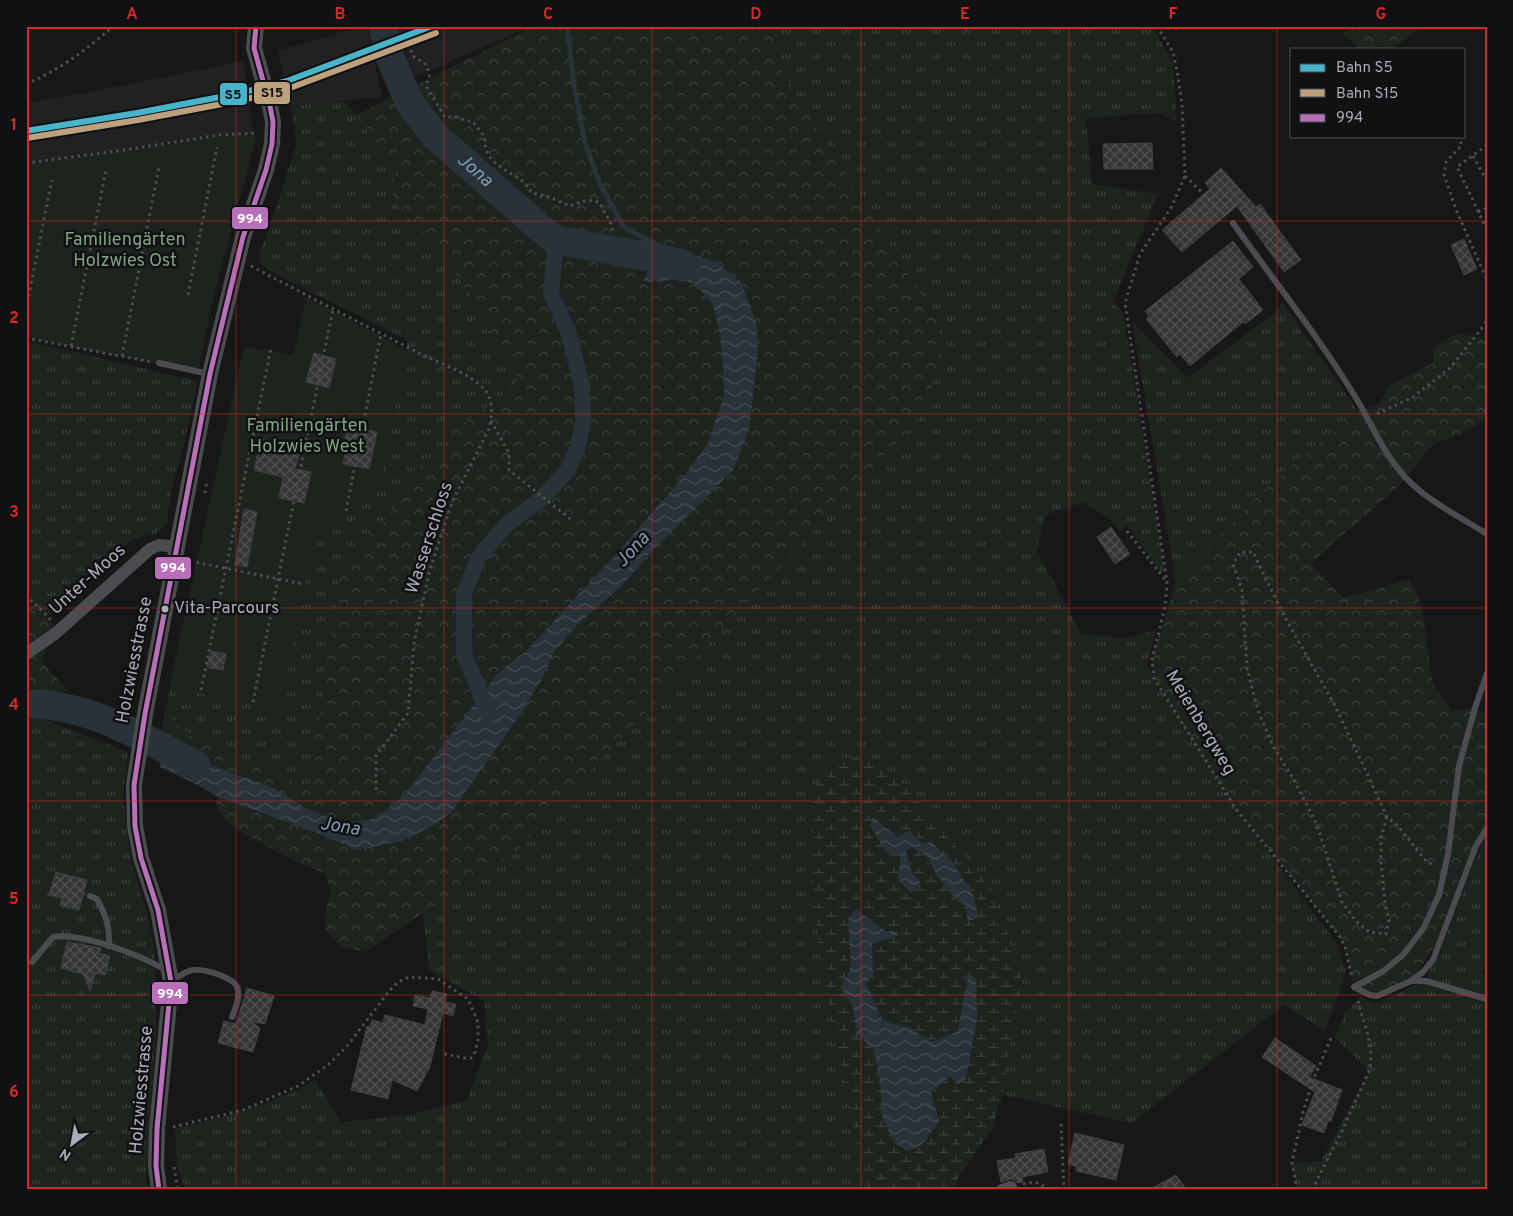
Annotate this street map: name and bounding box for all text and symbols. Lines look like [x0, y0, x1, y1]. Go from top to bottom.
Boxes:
text: A [126, 5, 138, 25]
text: B [334, 5, 346, 25]
text: C [543, 5, 553, 25]
text: D [750, 5, 762, 25]
text: E [960, 5, 970, 25]
text: F [1168, 5, 1178, 25]
text: G [1376, 5, 1386, 25]
legend [1290, 48, 1466, 138]
text: Bahn S5 [1336, 59, 1393, 78]
line badge: S15 [253, 81, 291, 105]
line badge: S5 [219, 82, 248, 106]
text: S15 [261, 85, 283, 102]
text: Bahn S15 [1336, 85, 1398, 104]
text: S5 [224, 87, 242, 104]
text: 994 [1336, 109, 1363, 128]
text: 1 [11, 116, 17, 136]
water label: Jona [452, 148, 498, 193]
line badge: 994 [231, 206, 269, 230]
text: 994 [237, 211, 263, 228]
park label: Familiengärten Holzwies Ost [64, 229, 186, 273]
text: 2 [9, 309, 19, 329]
park label: Familiengärten Holzwies West [246, 415, 368, 459]
street label: Wasserschloss [401, 479, 459, 597]
text: 3 [9, 503, 19, 523]
water label: Jona [611, 527, 655, 573]
street label: Unter-Moos [45, 539, 131, 621]
line badge: 994 [154, 556, 192, 580]
text: 994 [160, 560, 186, 577]
street label: Holzwiesstrasse [111, 595, 159, 725]
place label: Vita-Parcours [174, 598, 279, 620]
marker: Vita-Parcours [160, 604, 170, 614]
street label: Meienbergweg [1160, 666, 1240, 780]
text: 4 [9, 696, 19, 716]
water label: Jona [318, 812, 362, 842]
text: 5 [9, 890, 19, 910]
line badge: 994 [151, 981, 189, 1005]
text: 994 [157, 986, 183, 1003]
street label: Holzwiesstrasse [125, 1025, 159, 1155]
text: 6 [9, 1083, 19, 1103]
north arrow [48, 1118, 98, 1168]
text: N [57, 1144, 75, 1164]

